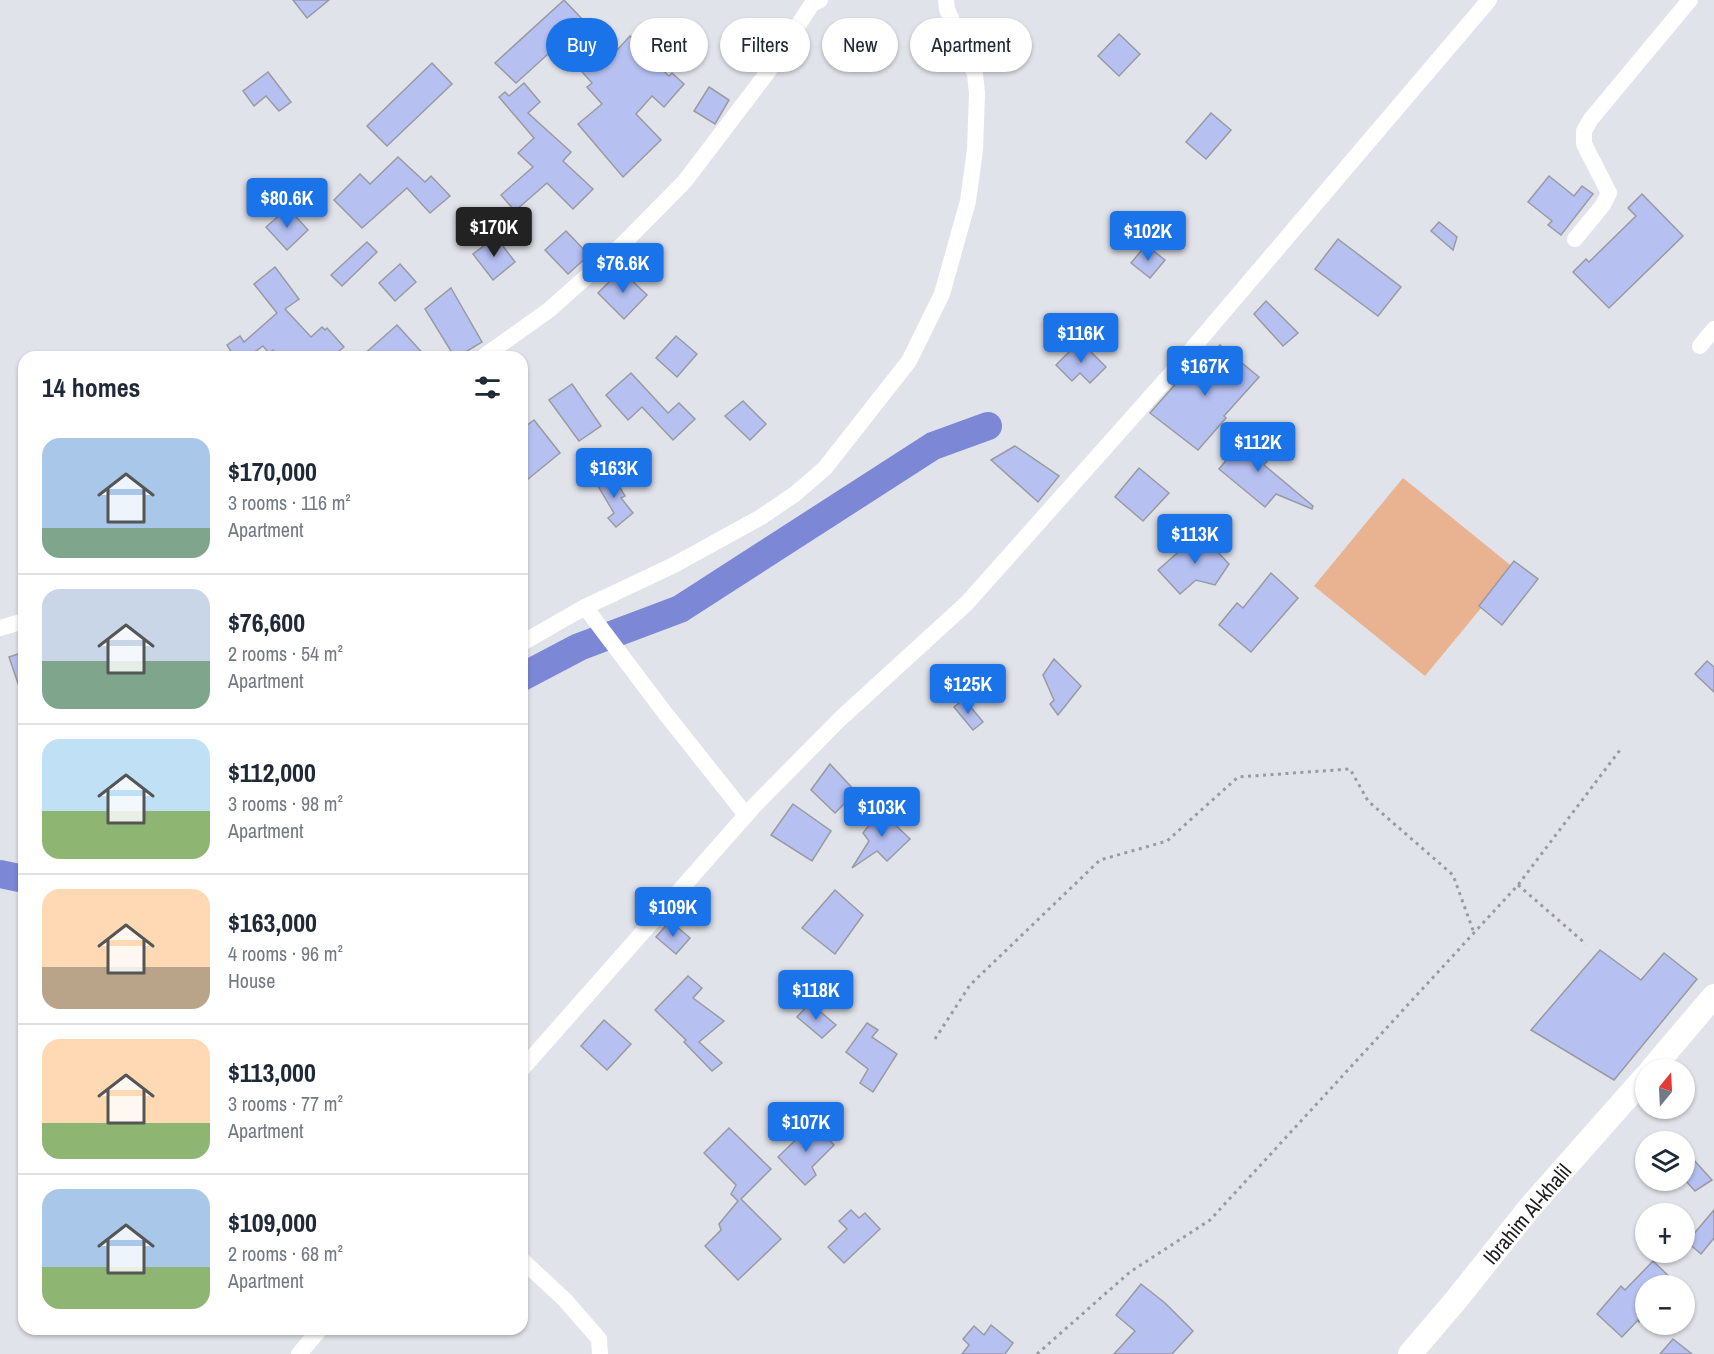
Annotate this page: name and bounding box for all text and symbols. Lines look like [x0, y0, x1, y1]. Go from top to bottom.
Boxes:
chip: Buy [546, 18, 618, 72]
chip: Rent [630, 18, 708, 72]
chip: Filters [720, 18, 810, 72]
chip: New [822, 18, 898, 72]
chip: Apartment [910, 18, 1032, 72]
pin: $80.6K [238, 178, 336, 229]
text: $80.6K [261, 184, 313, 211]
pin: $170K [452, 207, 536, 258]
pin: $102K [1106, 211, 1190, 262]
text: $170K [470, 213, 518, 240]
text: $102K [1124, 217, 1172, 244]
pin: $76.6K [574, 243, 672, 294]
text: $76.6K [597, 249, 649, 276]
pin: $116K [1039, 313, 1123, 364]
text: $116K [1057, 319, 1105, 346]
pin: $167K [1163, 346, 1247, 397]
text: $167K [1181, 352, 1229, 379]
text: 14 homes [42, 370, 140, 405]
icon: filters [471, 371, 504, 404]
pin: $112K [1216, 422, 1300, 473]
text: $112K [1234, 428, 1282, 455]
pin: $163K [572, 448, 656, 499]
text: $170,000 [228, 454, 317, 489]
text: $163K [590, 454, 638, 481]
icon: home [90, 462, 162, 534]
text: 3 rooms · 116 m² [228, 489, 351, 516]
pin: $113K [1153, 514, 1237, 565]
text: Apartment [228, 516, 304, 543]
text: $113K [1171, 520, 1219, 547]
text: $76,600 [228, 605, 305, 640]
icon: home [90, 613, 162, 685]
text: 2 rooms · 54 m² [228, 640, 343, 667]
pin: $125K [926, 664, 1010, 715]
text: Apartment [228, 667, 304, 694]
text: $125K [944, 670, 992, 697]
text: $112,000 [228, 755, 316, 790]
icon: home [90, 763, 162, 835]
pin: $103K [840, 787, 924, 838]
text: 3 rooms · 98 m² [228, 790, 343, 817]
text: $103K [858, 793, 906, 820]
text: Apartment [228, 817, 304, 844]
pin: $109K [631, 887, 715, 938]
text: $109K [649, 893, 697, 920]
text: $163,000 [228, 905, 317, 940]
icon: home [90, 913, 162, 985]
text: 4 rooms · 96 m² [228, 940, 343, 967]
text: House [228, 967, 275, 994]
pin: $118K [774, 970, 858, 1021]
text: $118K [792, 976, 840, 1003]
text: $113,000 [228, 1055, 316, 1090]
north arrow [1635, 1059, 1695, 1119]
map controls [1635, 1059, 1695, 1335]
icon: home [90, 1063, 162, 1135]
text: 3 rooms · 77 m² [228, 1090, 343, 1117]
pin: $107K [764, 1102, 848, 1153]
text: $107K [782, 1108, 830, 1135]
text: Apartment [228, 1117, 304, 1144]
button: layers [1635, 1131, 1695, 1191]
street label: Ibrahim Al-khalil [1476, 1157, 1578, 1271]
button: + [1635, 1203, 1695, 1263]
text: $109,000 [228, 1205, 317, 1240]
icon: home [90, 1213, 162, 1285]
text: 2 rooms · 68 m² [228, 1240, 343, 1267]
text: Apartment [228, 1267, 304, 1294]
button: − [1635, 1275, 1695, 1335]

